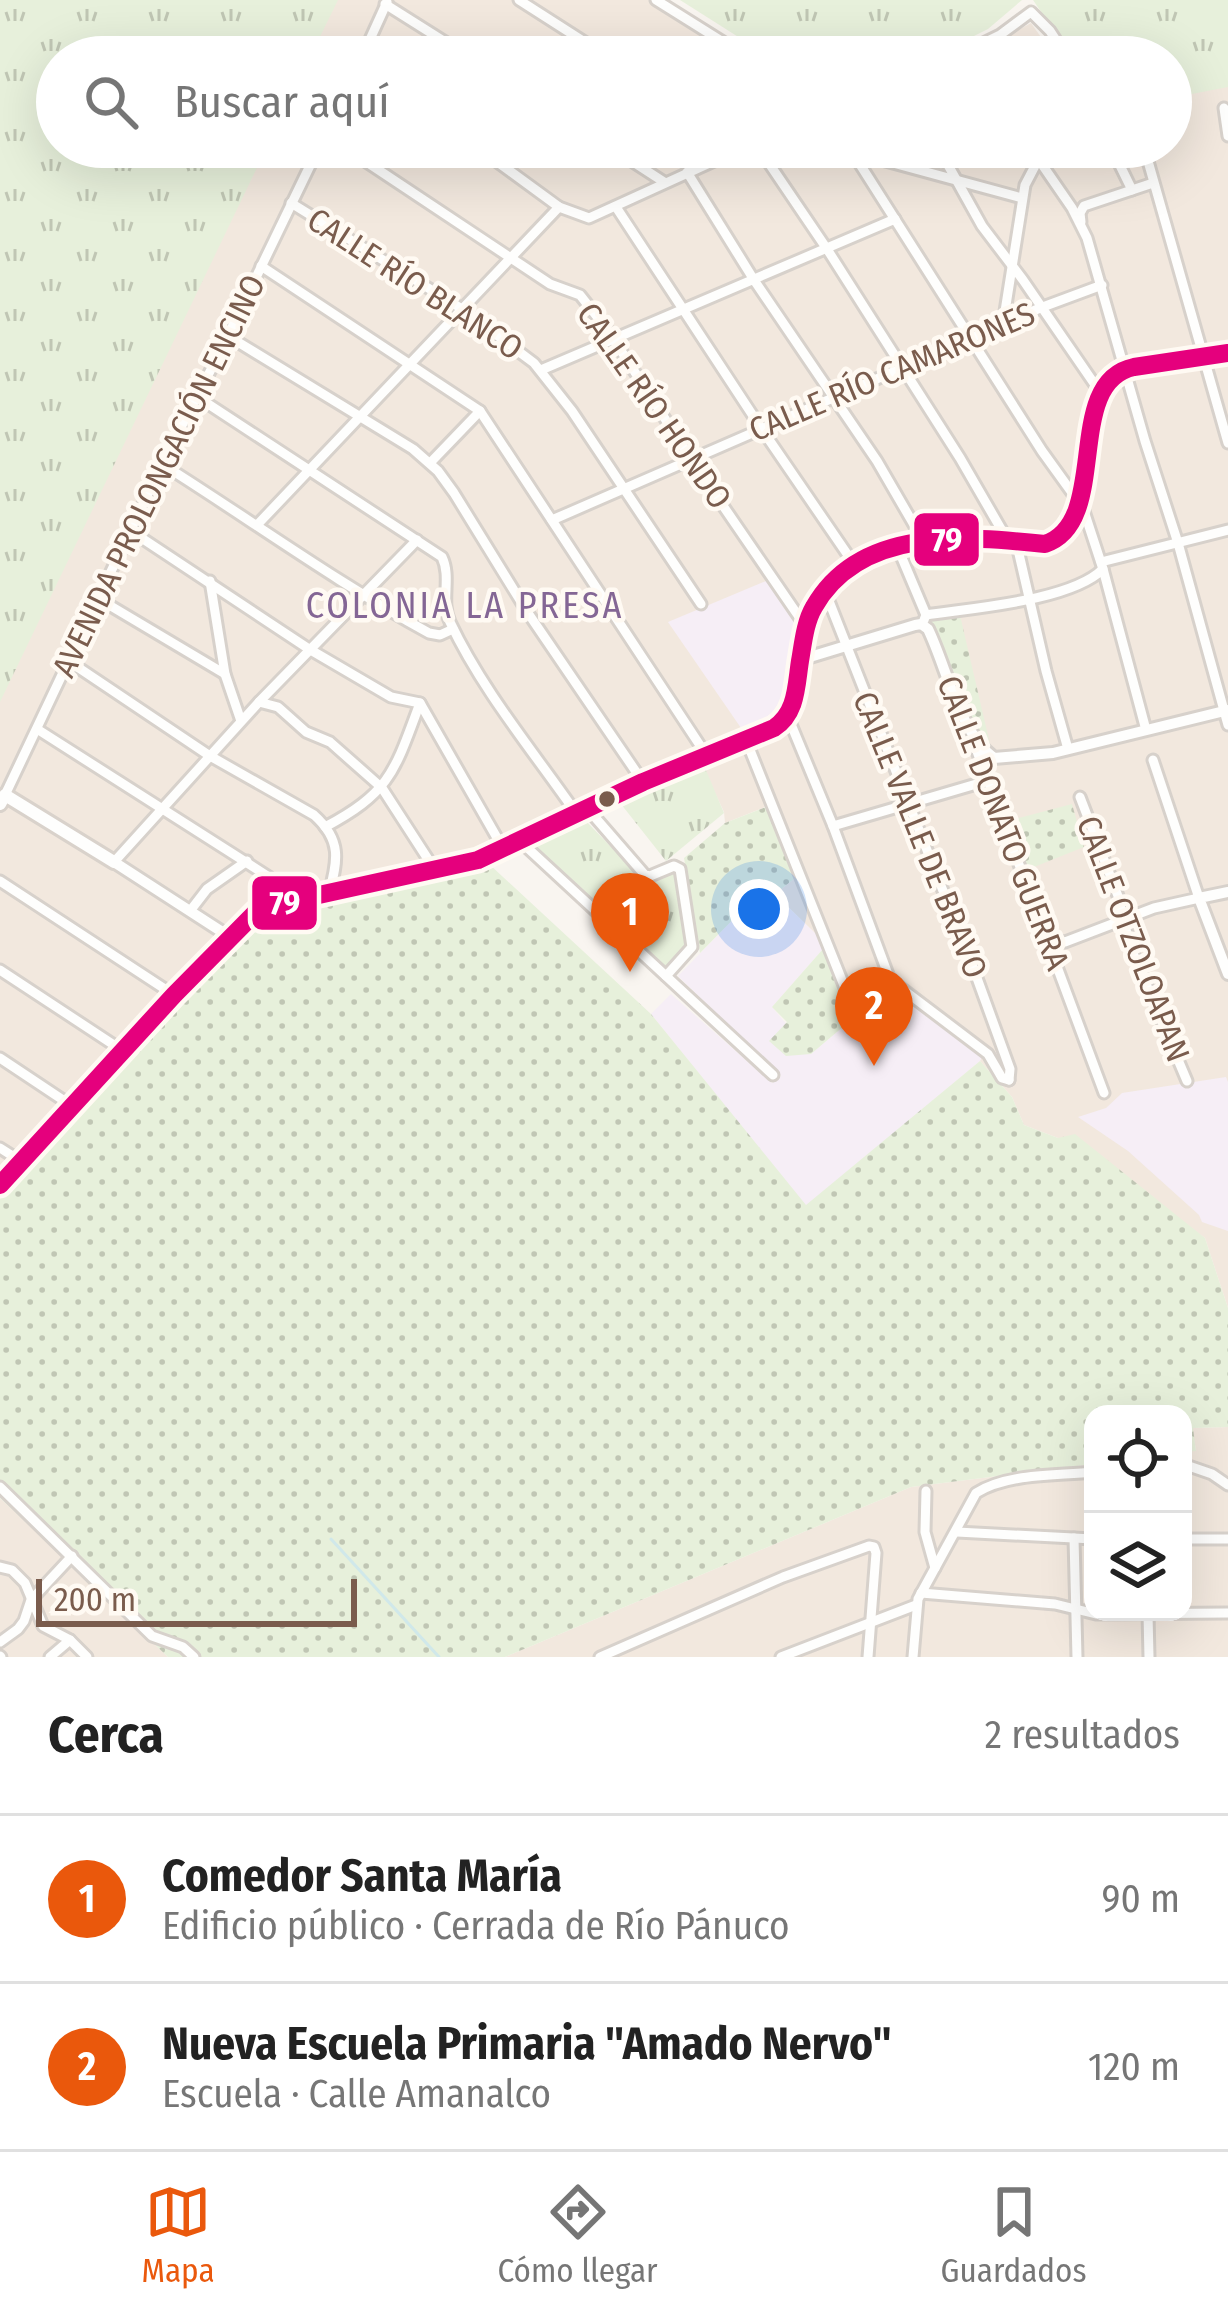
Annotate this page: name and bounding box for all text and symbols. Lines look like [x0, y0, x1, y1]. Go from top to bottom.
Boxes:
search box [36, 36, 1192, 168]
icon: search [78, 69, 144, 135]
text: Buscar aquí [174, 75, 390, 129]
street label: CALLE RÍO BLANCO [300, 200, 530, 368]
street label: AVENIDA PROLONGACIÓN ENCINO [44, 268, 274, 684]
street label: CALLE RÍO CAMARONES [743, 294, 1041, 450]
street label: CALLE RÍO HONDO [568, 295, 740, 517]
line badge: 79 [912, 511, 981, 568]
text: 79 [932, 520, 962, 560]
district label: COLONIA LA PRESA [306, 584, 624, 628]
street label: CALLE DONATO GUERRA [928, 670, 1078, 976]
street label: CALLE VALLE DE BRAVO [844, 686, 996, 984]
unlabelled marker [596, 788, 618, 810]
street label: CALLE OTZOLOAPAN [1068, 811, 1198, 1067]
pin: 1 [591, 873, 669, 972]
line badge: 79 [250, 874, 319, 932]
your location [729, 879, 789, 939]
text: 79 [270, 883, 300, 923]
pin: 2 [835, 967, 913, 1066]
map controls [1084, 1405, 1192, 1621]
button: locate [1084, 1405, 1192, 1513]
button: layers [1084, 1513, 1192, 1621]
scale bar [36, 1573, 357, 1626]
text: 200 m [54, 1580, 136, 1620]
text: Cerca [48, 1704, 164, 1766]
text: 2 resultados [985, 1712, 1180, 1758]
text: Comedor Santa María [162, 1849, 562, 1903]
text: 1 [79, 1876, 95, 1922]
text: 90 m [1102, 1876, 1180, 1922]
text: Edificio público · Cerrada de Río Pánuco [162, 1903, 790, 1949]
text: Nueva Escuela Primaria "Amado Nervo" [162, 2017, 892, 2071]
text: 2 [78, 2044, 96, 2090]
text: 120 m [1088, 2044, 1180, 2090]
text: Escuela · Calle Amanalco [162, 2071, 551, 2117]
tab: Mapa [141, 2179, 215, 2291]
tab: Cómo llegar [498, 2179, 658, 2291]
tab: Guardados [941, 2179, 1087, 2291]

